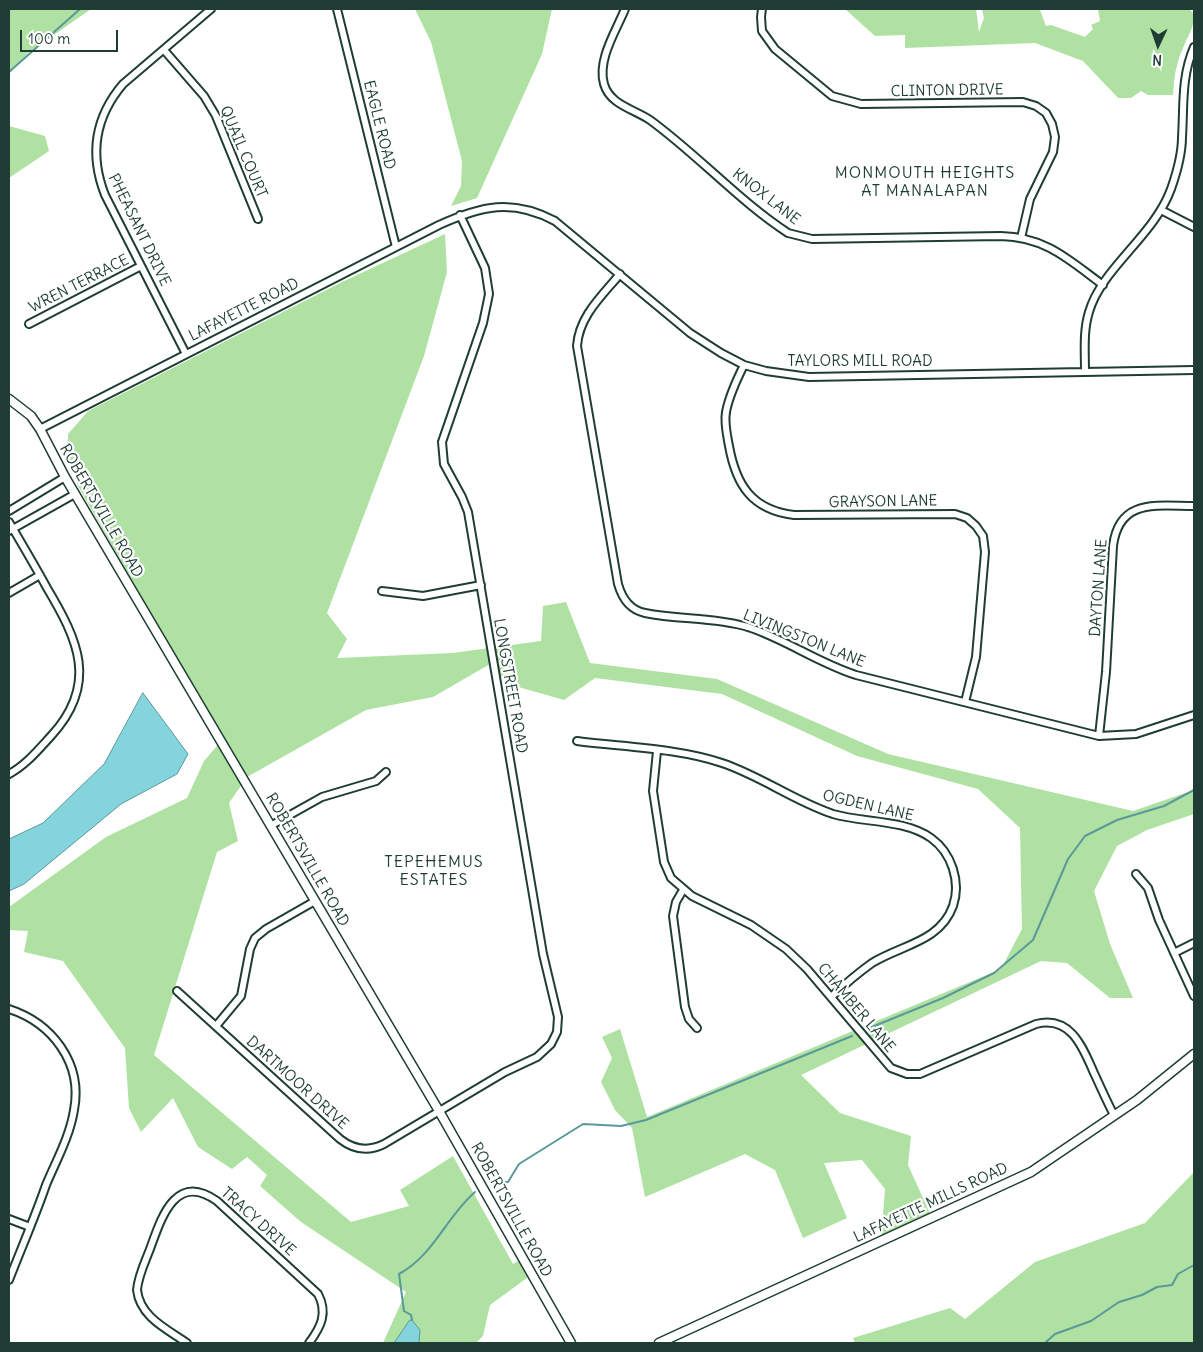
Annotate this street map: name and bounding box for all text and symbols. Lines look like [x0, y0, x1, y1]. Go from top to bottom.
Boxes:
scale bar [22, 20, 120, 52]
north arrow [1133, 20, 1183, 70]
text: 100 m [28, 29, 70, 48]
text: N [1152, 51, 1163, 69]
street label: EAGLE ROAD [359, 79, 399, 171]
street label: CLINTON DRIVE [890, 81, 1004, 101]
street label: QUAIL COURT [216, 103, 270, 201]
district label: MONMOUTH HEIGHTS AT MANALAPAN [833, 163, 1017, 201]
street label: KNOX LANE [729, 165, 803, 229]
street label: PHEASANT DRIVE [104, 171, 174, 289]
street label: WREN TERRACE [26, 251, 132, 317]
street label: LAFAYETTE ROAD [186, 274, 302, 346]
street label: TAYLORS MILL ROAD [787, 353, 933, 371]
street label: ROBERTSVILLE ROAD [55, 441, 147, 581]
street label: GRAYSON LANE [829, 492, 937, 512]
street label: DAYTON LANE [1087, 539, 1111, 637]
street label: LIVINGSTON LANE [740, 606, 868, 672]
street label: LONGSTREET ROAD [489, 617, 531, 755]
street label: OGDEN LANE [821, 787, 915, 825]
street label: ROBERTSVILLE ROAD [261, 790, 353, 930]
district label: TEPEHEMUS ESTATES [383, 852, 485, 890]
street label: CHAMBER LANE [813, 960, 899, 1056]
street label: DARTMOOR DRIVE [242, 1033, 352, 1133]
street label: ROBERTSVILLE ROAD [467, 1140, 555, 1280]
street label: LAFAYETTE MILLS ROAD [851, 1159, 1011, 1247]
street label: TRACY DRIVE [217, 1184, 299, 1260]

